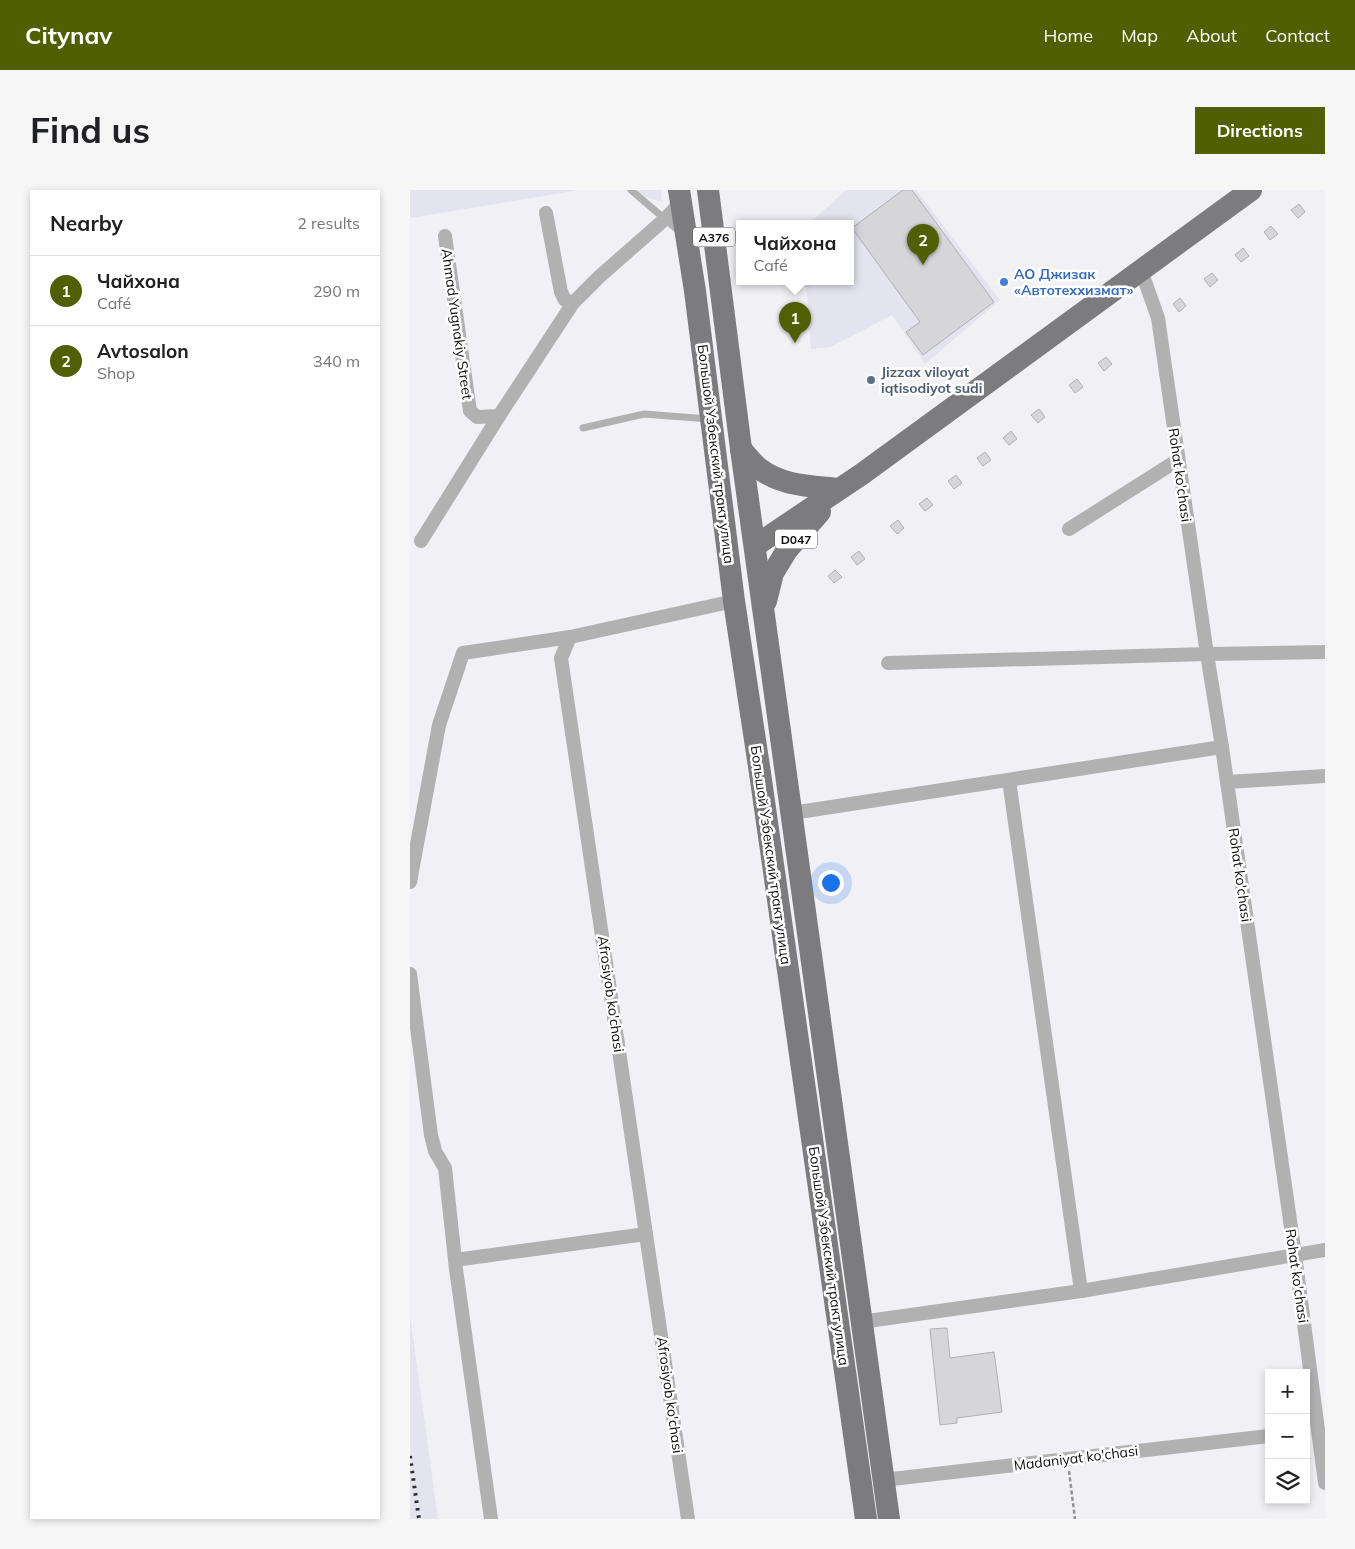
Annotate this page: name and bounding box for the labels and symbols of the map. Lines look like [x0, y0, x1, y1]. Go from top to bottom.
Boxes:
pin: 2 [907, 224, 939, 265]
road number: A376 [693, 228, 735, 246]
street label: Ahmad Yugnakiy Street [437, 247, 477, 401]
place label: АО Джизак «Автотеххизмат» [1014, 265, 1134, 299]
marker: АО Джизак «Автотеххизмат» [998, 276, 1010, 288]
pin: 1 [779, 302, 811, 343]
street label: Большой Узбекский тракт улица [694, 343, 738, 565]
place label: Jizzax viloyat iqtisodiyot sudi [881, 363, 982, 397]
marker: Jizzax viloyat iqtisodiyot sudi [865, 374, 877, 386]
street label: Rohat ko'chasi [1165, 427, 1195, 523]
road number: D047 [775, 529, 817, 548]
street label: Большой Узбекский тракт улица [747, 744, 795, 966]
street label: Rohat ko'chasi [1225, 827, 1255, 923]
your location [818, 870, 844, 896]
street label: Afrosiyob ko'chasi [594, 935, 628, 1053]
street label: Большой Узбекский тракт улица [805, 1145, 853, 1367]
street label: Rohat ko'chasi [1282, 1228, 1312, 1324]
street label: Afrosiyob ko'chasi [653, 1336, 687, 1454]
street label: Madaniyat ko'chasi [1013, 1441, 1139, 1475]

